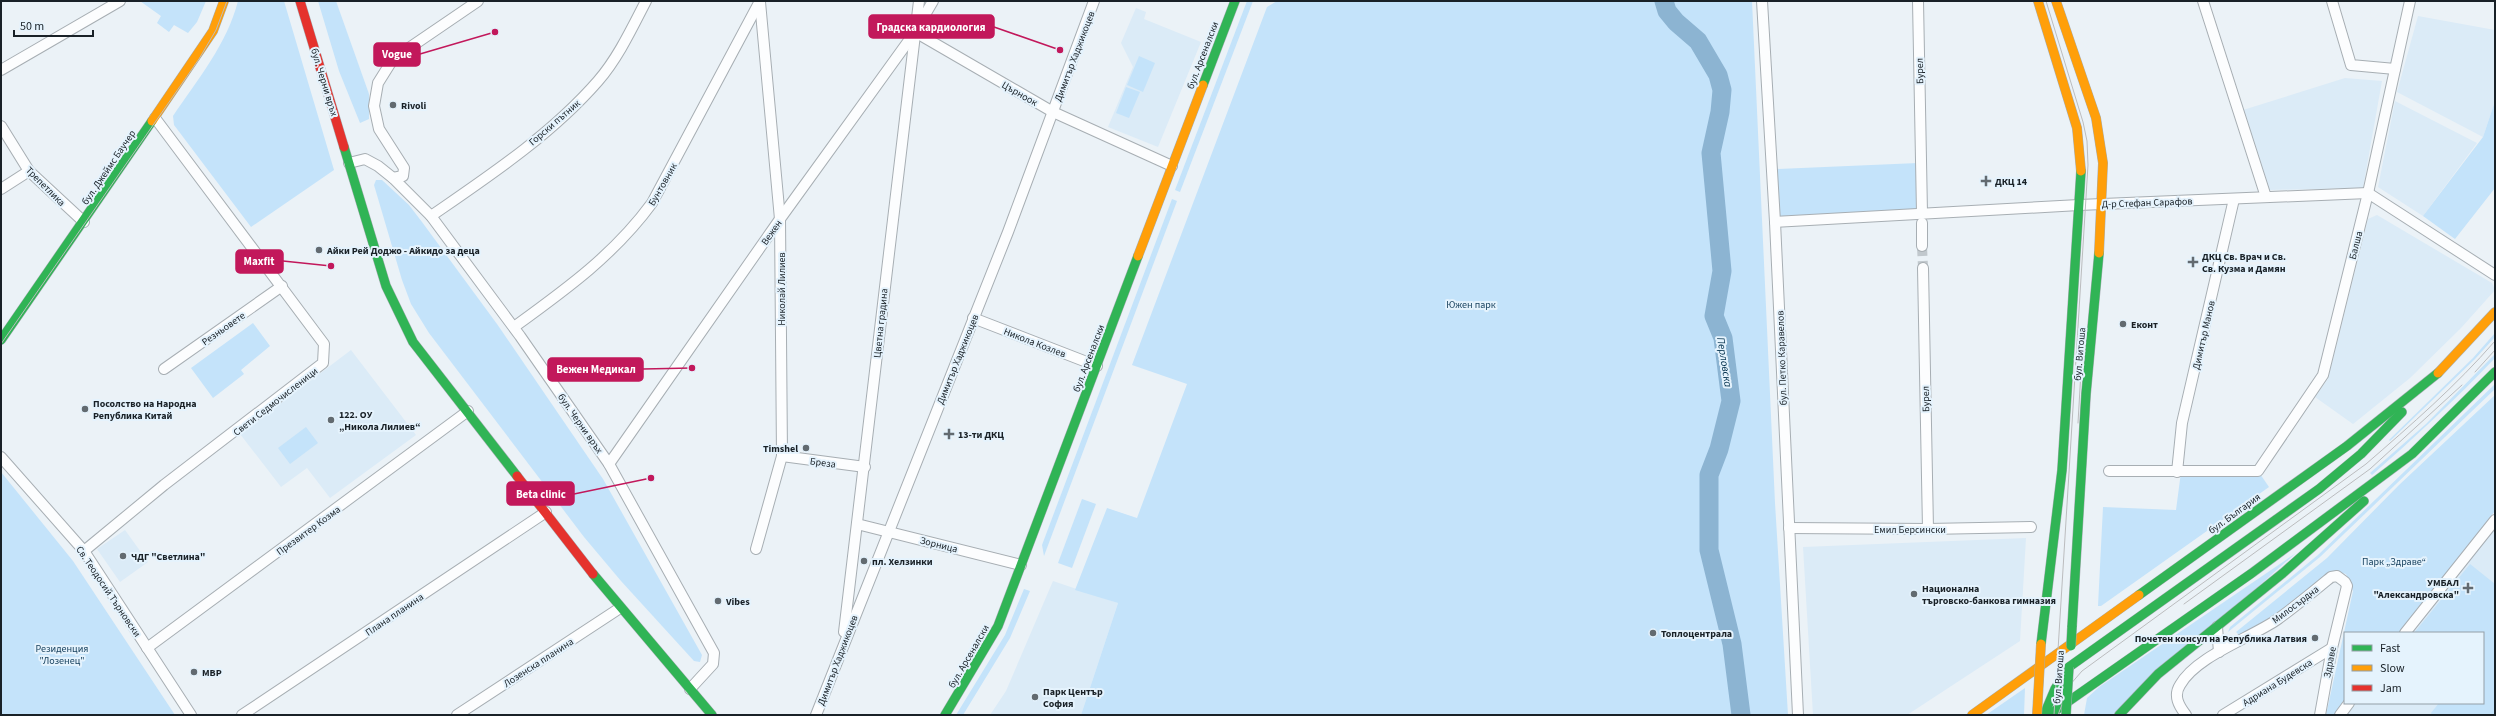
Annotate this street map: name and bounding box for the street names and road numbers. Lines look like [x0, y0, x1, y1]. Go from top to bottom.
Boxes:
street label: Димитър Хаджикоцев [1051, 9, 1099, 104]
street label: бул. Арсеналски [1184, 20, 1222, 91]
street label: бул. Черни връх [307, 47, 341, 118]
street label: Бурел [1913, 58, 1927, 84]
street label: Църноок [999, 78, 1040, 110]
street label: Горски пътник [526, 97, 583, 149]
street label: бул. Джеймс Баучер [79, 127, 139, 208]
street label: Бунтовник [645, 161, 681, 208]
street label: Трепетлика [22, 164, 68, 210]
street label: Д-р Стефан Сарафов [2101, 194, 2193, 212]
street label: Вежен [758, 217, 786, 248]
street label: Балша [2346, 230, 2366, 261]
street label: Николай Лилиев [775, 252, 789, 326]
street label: Цветна градина [870, 288, 892, 359]
street label: Димитър Манов [2189, 299, 2219, 371]
street label: Резньовете [199, 309, 248, 349]
street label: бул. Петко Каравелов [1773, 310, 1791, 406]
street label: Димитър Хаджикоцев [933, 312, 982, 406]
street label: бул. Арсеналски [1070, 323, 1108, 394]
street label: Никола Козлев [1002, 325, 1068, 361]
street label: бул. Витоша [2071, 327, 2089, 381]
street label: Свети Седмочисленици [230, 364, 321, 439]
street label: Бурел [1919, 386, 1933, 412]
street label: бул. Черни връх [554, 391, 606, 457]
street label: Бреза [809, 454, 837, 472]
street label: бул. България [2206, 490, 2264, 538]
street label: Презвитер Козма [274, 503, 343, 559]
street label: Емил Берсински [1874, 523, 1946, 537]
street label: Зорница [918, 534, 959, 556]
street label: Св. Теодосий Търновски [72, 543, 144, 640]
street label: Милосърдна [2269, 582, 2322, 627]
street label: Плана планина [363, 590, 426, 639]
street label: Димитър Хаджикоцев [814, 613, 862, 708]
street label: бул. Арсеналски [945, 622, 993, 691]
street label: Лозенска планина [501, 635, 576, 691]
street label: Здраве [2320, 645, 2340, 679]
street label: бул. Витоша [2050, 650, 2068, 704]
street label: Адриана Будевска [2240, 656, 2315, 710]

